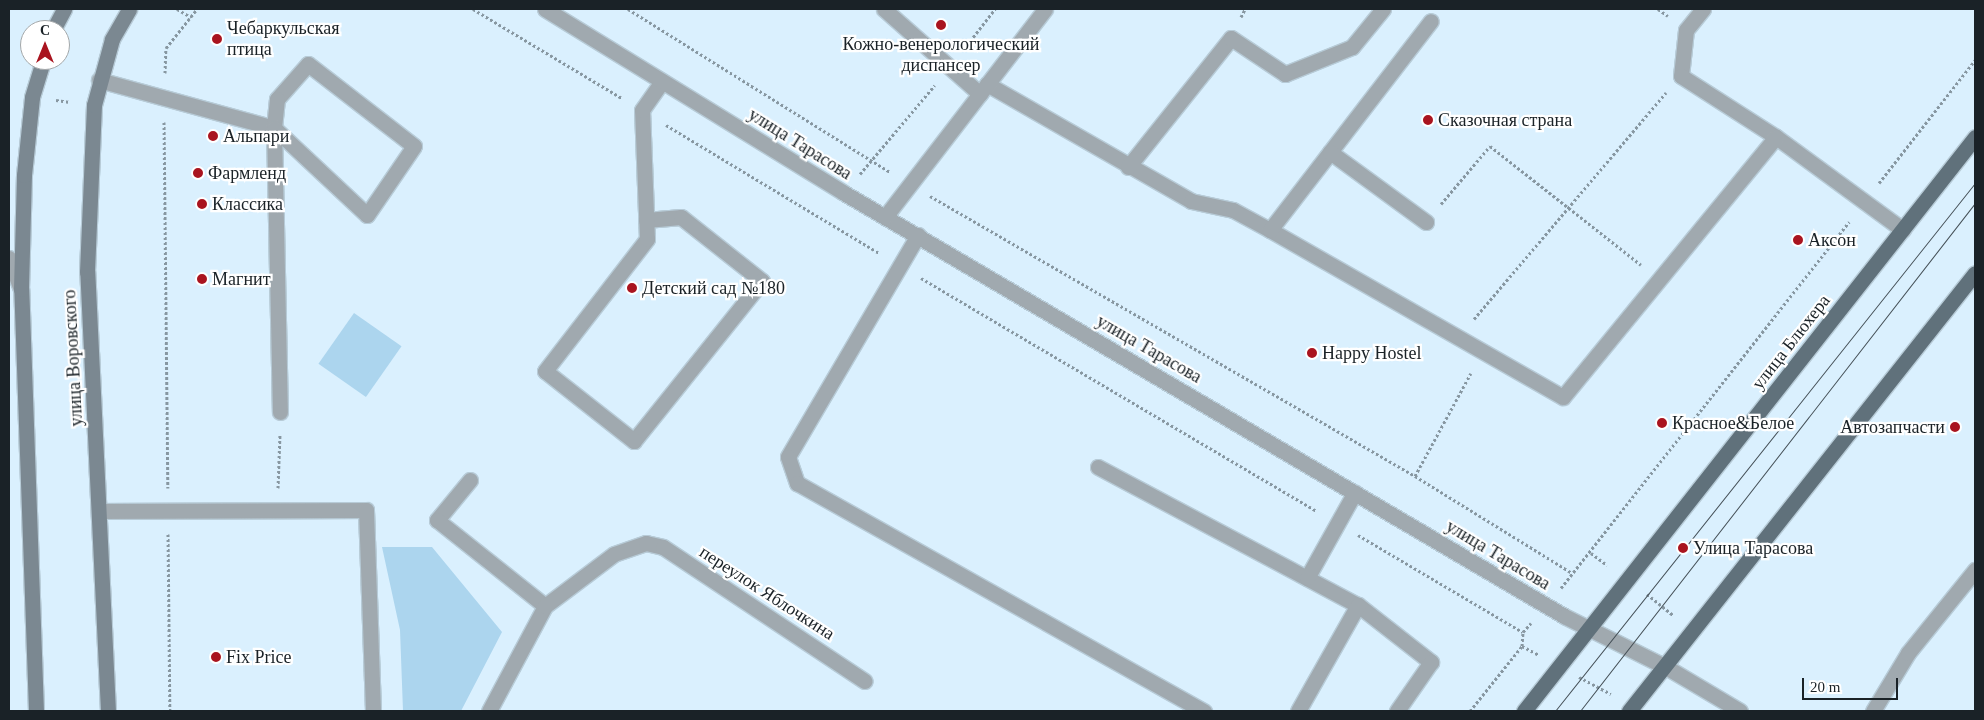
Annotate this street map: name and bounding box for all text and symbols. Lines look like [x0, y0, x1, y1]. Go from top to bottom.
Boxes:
place label: Чебаркульская птица [227, 18, 339, 60]
marker: Кожно-венерологический диспансер [934, 18, 948, 32]
north arrow [20, 20, 70, 70]
text: С [40, 23, 50, 38]
marker: Чебаркульская птица [211, 33, 223, 45]
place label: Кожно-венерологический диспансер [843, 34, 1039, 76]
street label: улица Тарасова [744, 104, 856, 184]
place label: Сказочная страна [1438, 109, 1572, 131]
marker: Сказочная страна [1422, 114, 1434, 126]
place label: Альпари [223, 125, 289, 147]
marker: Альпари [207, 130, 219, 142]
place label: Фармленд [208, 162, 286, 184]
marker: Фармленд [192, 167, 204, 179]
place label: Классика [212, 193, 283, 215]
marker: Классика [196, 198, 208, 210]
place label: Аксон [1808, 229, 1856, 251]
marker: Аксон [1792, 234, 1804, 246]
place label: Магнит [212, 268, 271, 290]
marker: Магнит [196, 273, 208, 285]
place label: Детский сад №180 [642, 277, 785, 299]
marker: Детский сад №180 [626, 282, 638, 294]
street label: улица Воровского [59, 289, 87, 427]
street label: улица Блюхера [1747, 290, 1835, 394]
street label: улица Тарасова [1093, 310, 1205, 388]
place label: Happy Hostel [1322, 342, 1421, 364]
marker: Happy Hostel [1306, 347, 1318, 359]
place label: Красное&Белое [1672, 412, 1794, 434]
place label: Автозапчасти [1840, 416, 1945, 438]
marker: Красное&Белое [1656, 417, 1668, 429]
marker: Автозапчасти [1949, 421, 1961, 433]
street label: улица Тарасова [1442, 515, 1554, 595]
place label: Улица Тарасова [1693, 537, 1813, 559]
street label: переулок Яблочкина [695, 541, 839, 645]
marker: Улица Тарасова [1677, 542, 1689, 554]
place label: Fix Price [226, 646, 291, 668]
marker: Fix Price [210, 651, 222, 663]
scale bar [1804, 668, 1900, 700]
text: 20 m [1810, 679, 1840, 695]

